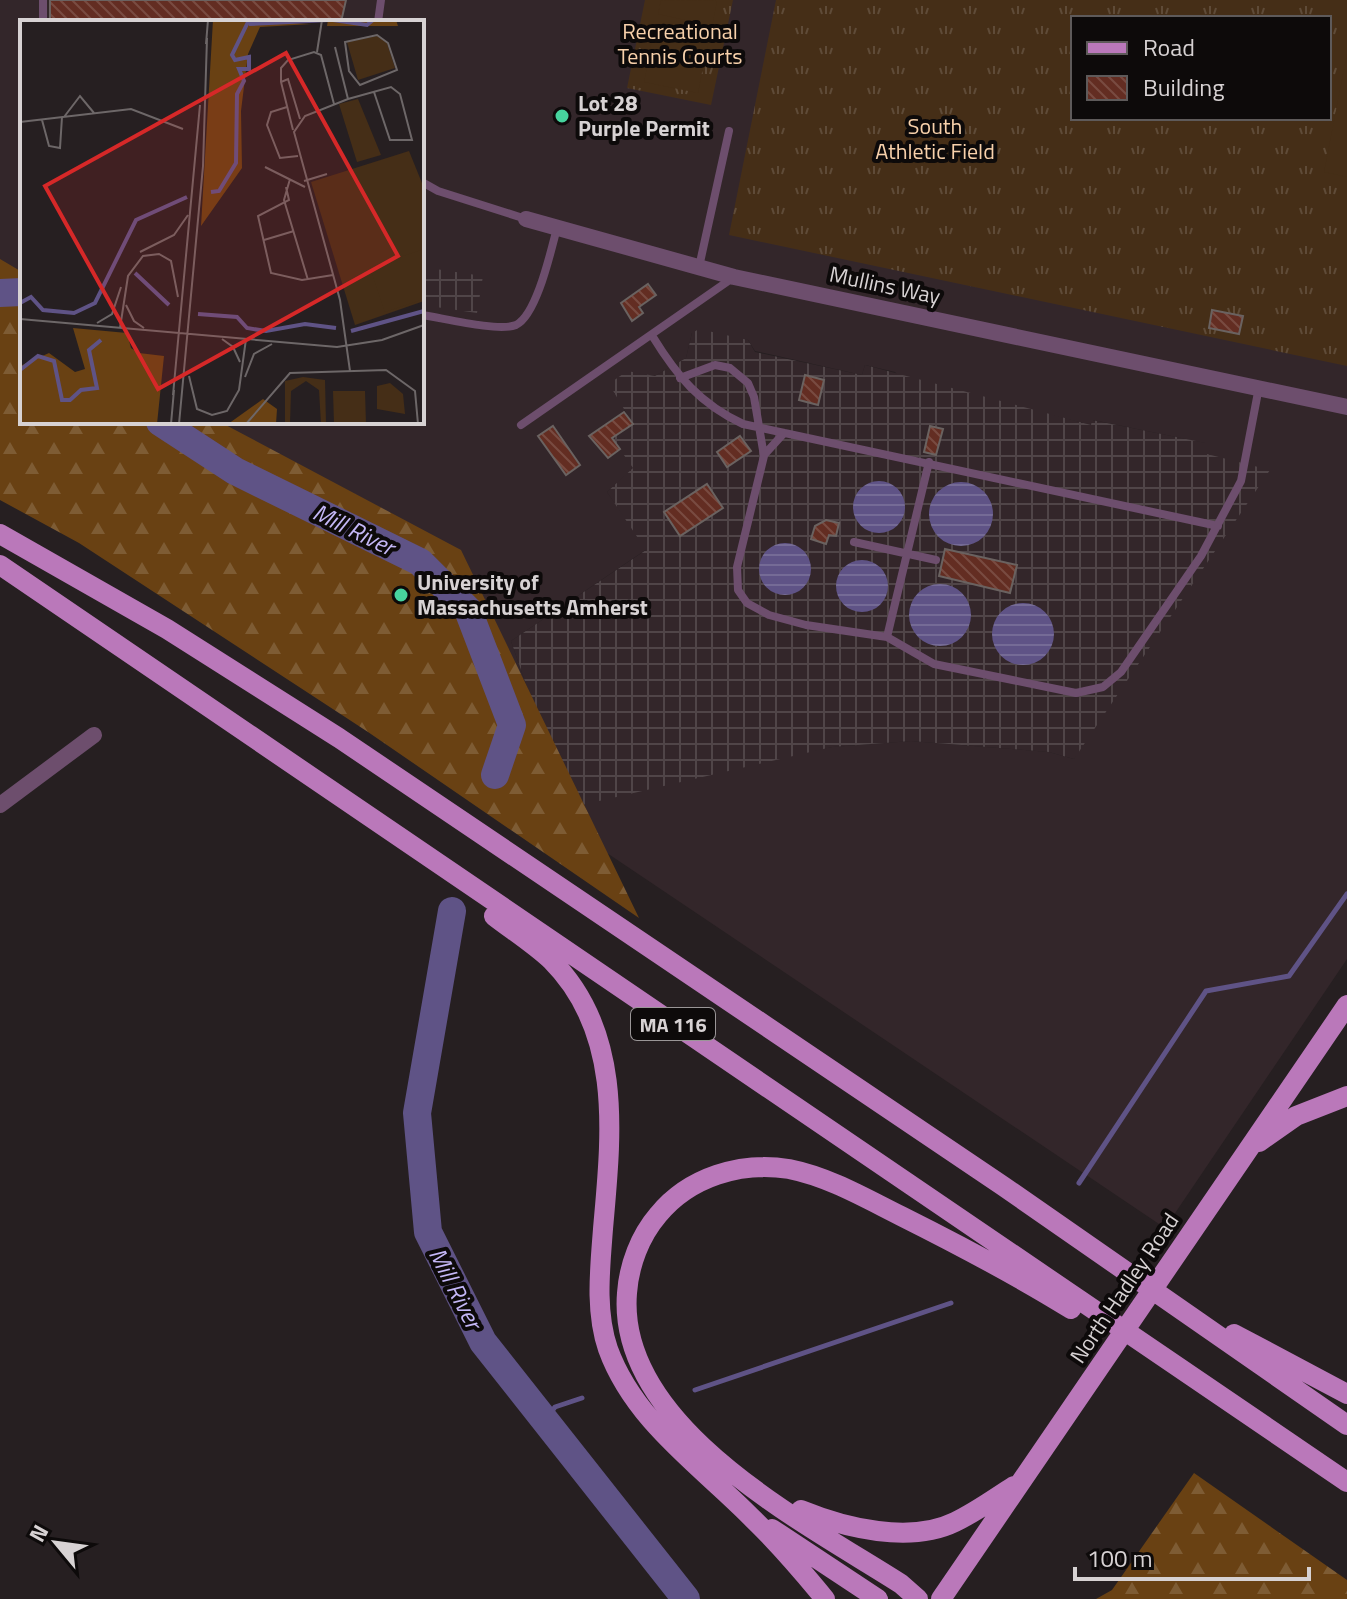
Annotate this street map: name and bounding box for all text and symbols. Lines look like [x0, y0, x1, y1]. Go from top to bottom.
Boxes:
park label: Recreational Tennis Courts [618, 14, 742, 73]
legend [1071, 16, 1331, 120]
inset map [20, 20, 424, 424]
text: Road [1143, 29, 1195, 65]
text: Building [1143, 69, 1225, 105]
place label: Lot 28 Purple Permit [578, 86, 710, 145]
marker: Lot 28 Purple Permit [553, 107, 571, 125]
park label: South Athletic Field [875, 109, 995, 168]
street label: Mullins Way [826, 257, 944, 313]
water label: Mill River [307, 494, 404, 566]
place label: University of Massachusetts Amherst [417, 565, 648, 624]
marker: University of Massachusetts Amherst [392, 586, 410, 604]
road number: MA 116 [631, 1008, 715, 1040]
street label: North Hadley Road [1061, 1206, 1187, 1370]
water label: Mill River [420, 1241, 493, 1338]
north arrow [16, 1503, 96, 1583]
text: N [20, 1518, 57, 1548]
scale bar [1075, 1531, 1309, 1581]
text: 100 m [1087, 1540, 1153, 1576]

